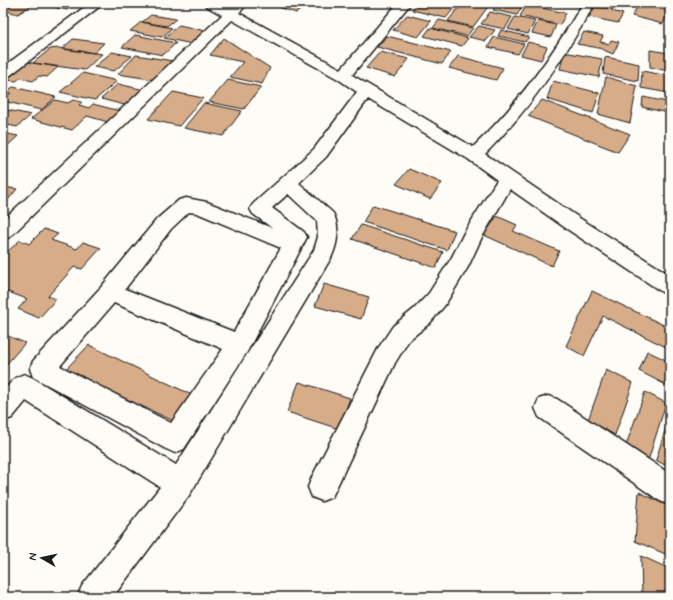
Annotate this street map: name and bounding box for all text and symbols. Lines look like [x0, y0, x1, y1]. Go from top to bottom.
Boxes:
north arrow [22, 538, 62, 578]
text: N [26, 552, 41, 561]

